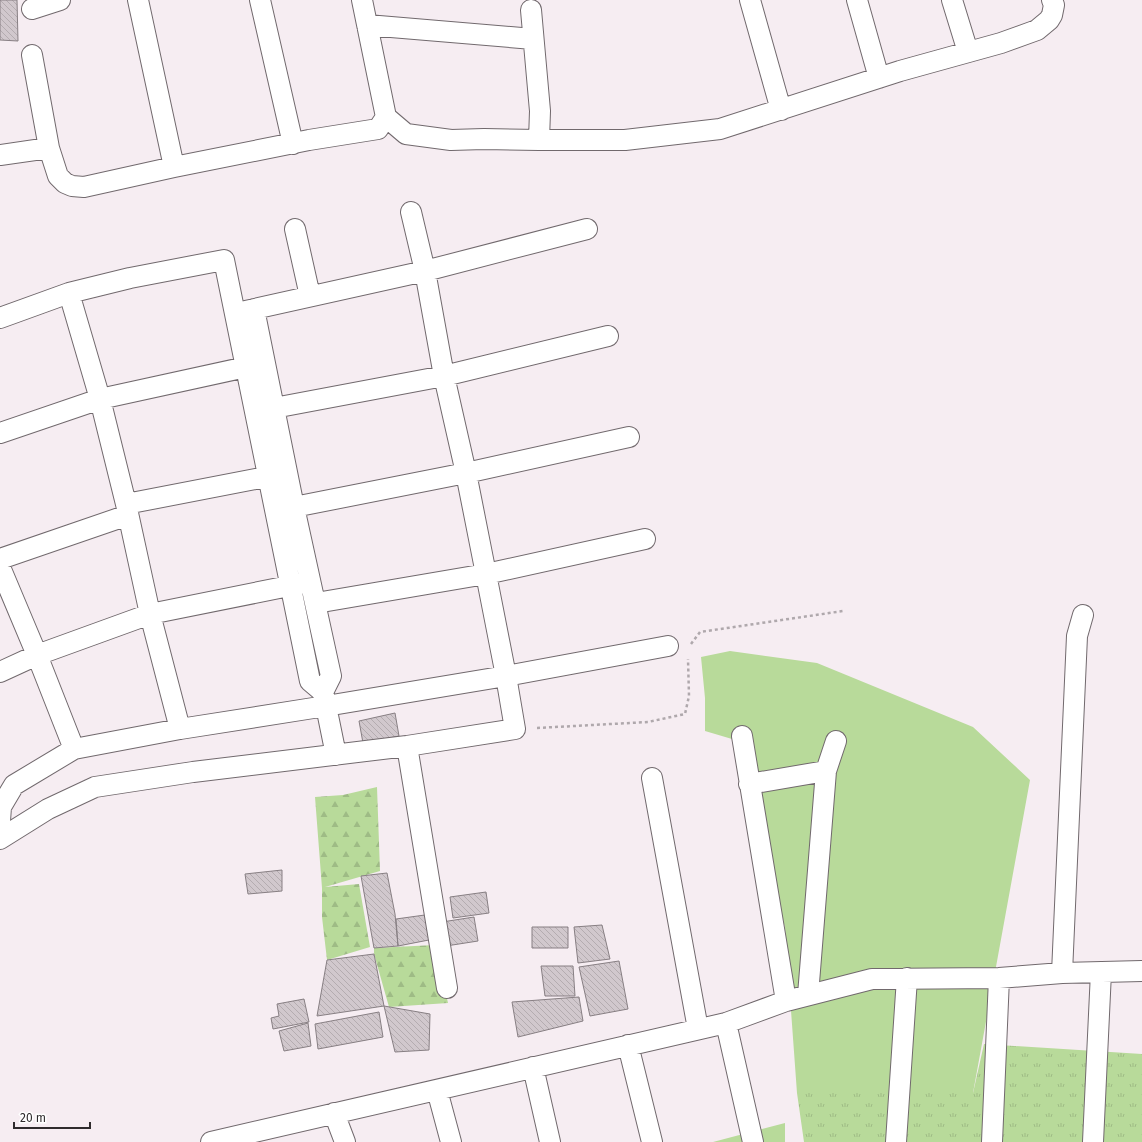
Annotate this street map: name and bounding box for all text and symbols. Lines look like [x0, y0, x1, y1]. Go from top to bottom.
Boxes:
scale bar [14, 1104, 90, 1130]
text: 20 m [20, 1111, 46, 1125]

